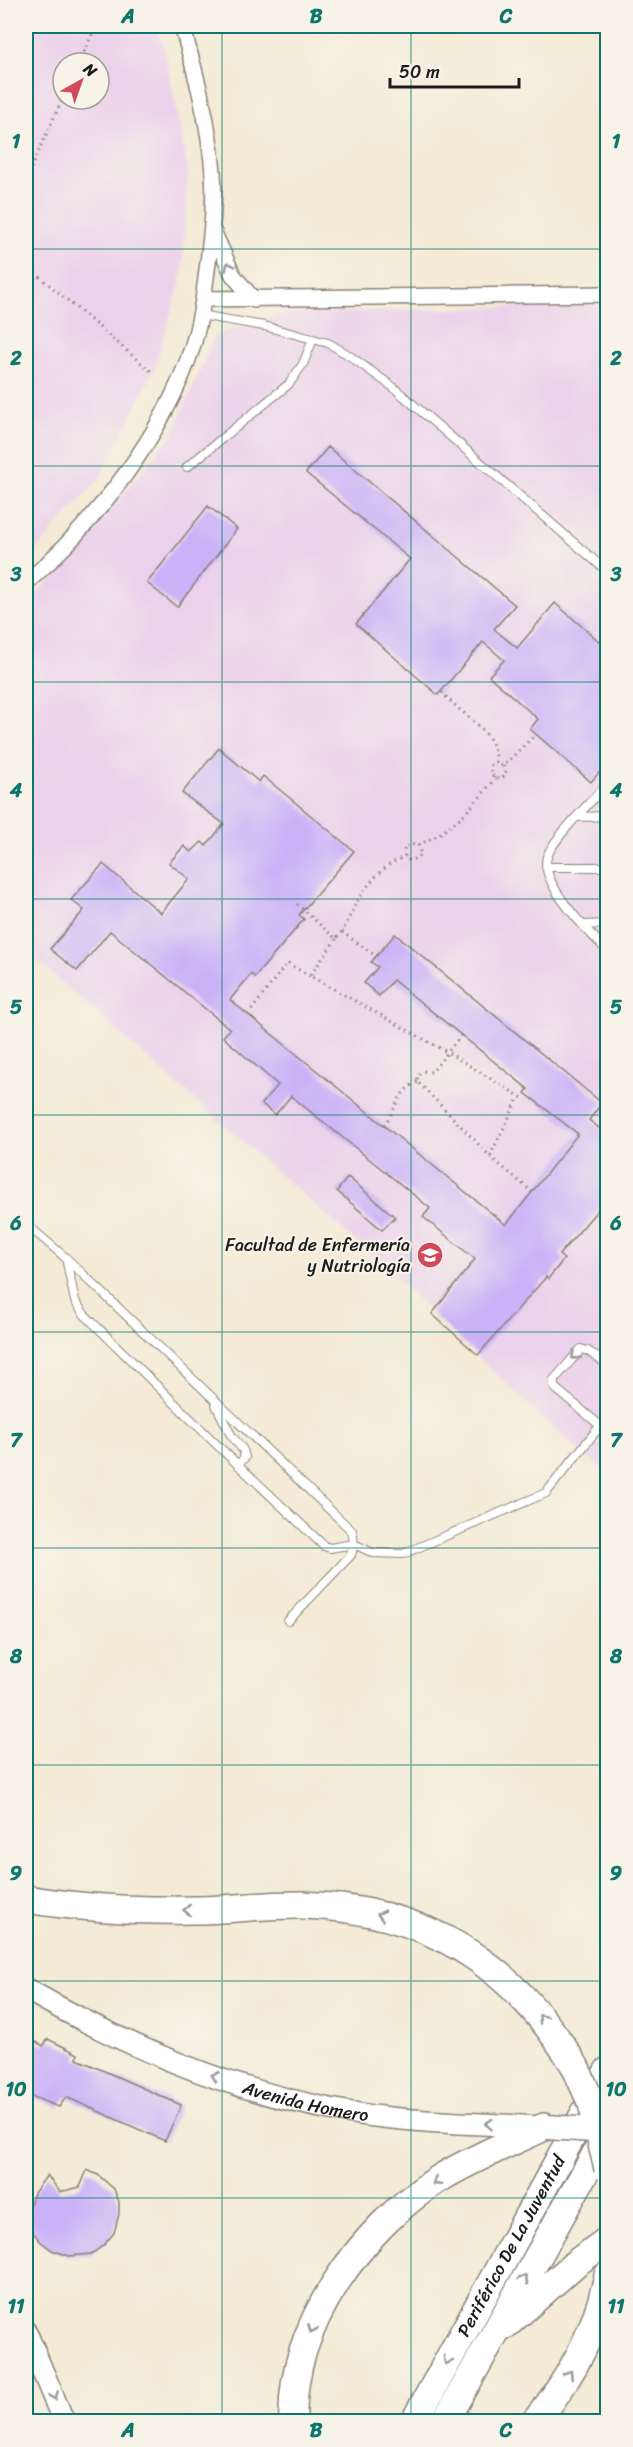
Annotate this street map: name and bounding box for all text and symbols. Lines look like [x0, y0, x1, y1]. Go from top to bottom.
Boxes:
text: A [120, 0, 135, 34]
text: B [310, 0, 323, 34]
text: C [499, 0, 513, 34]
north arrow [51, 51, 111, 111]
scale bar [390, 51, 519, 89]
text: N [76, 55, 105, 85]
text: 50 m [399, 56, 440, 88]
text: 1 [12, 124, 21, 159]
text: 1 [612, 124, 621, 159]
one-way arrow [225, 262, 236, 273]
text: 2 [9, 341, 22, 376]
text: 2 [609, 341, 622, 376]
text: 3 [10, 557, 22, 592]
text: 3 [610, 557, 622, 592]
text: 4 [9, 773, 23, 808]
text: 4 [609, 773, 623, 808]
text: 5 [10, 990, 22, 1025]
text: 5 [610, 990, 622, 1025]
text: 6 [9, 1206, 22, 1241]
text: 6 [609, 1206, 622, 1241]
place label: Facultad de Enfermería y Nutriología [225, 1229, 411, 1282]
school or university icon: Facultad de Enfermería y Nutriología [415, 1240, 445, 1270]
one-way arrow [571, 1349, 581, 1360]
text: 7 [10, 1423, 23, 1458]
text: 7 [610, 1423, 623, 1458]
text: 8 [9, 1639, 23, 1674]
text: 8 [609, 1639, 623, 1674]
text: 9 [10, 1856, 22, 1891]
text: 9 [610, 1856, 622, 1891]
one-way arrow [182, 1904, 191, 1917]
one-way arrow [376, 1909, 386, 1922]
one-way arrow [538, 2014, 549, 2025]
one-way arrow [210, 2071, 221, 2084]
street label: Avenida Homero [238, 2071, 371, 2131]
text: 10 [5, 2072, 27, 2107]
text: 10 [605, 2072, 627, 2107]
one-way arrow [484, 2117, 493, 2130]
street label: Periférico De La Juventud [448, 2148, 575, 2343]
one-way arrow [431, 2175, 442, 2186]
one-way arrow [517, 2274, 529, 2285]
text: 11 [7, 2289, 25, 2324]
text: 11 [607, 2289, 625, 2324]
one-way arrow [308, 2323, 320, 2334]
one-way arrow [443, 2355, 455, 2365]
one-way arrow [562, 2370, 573, 2381]
one-way arrow [47, 2389, 59, 2400]
text: A [120, 2413, 135, 2447]
text: B [310, 2413, 323, 2447]
text: C [499, 2413, 513, 2447]

